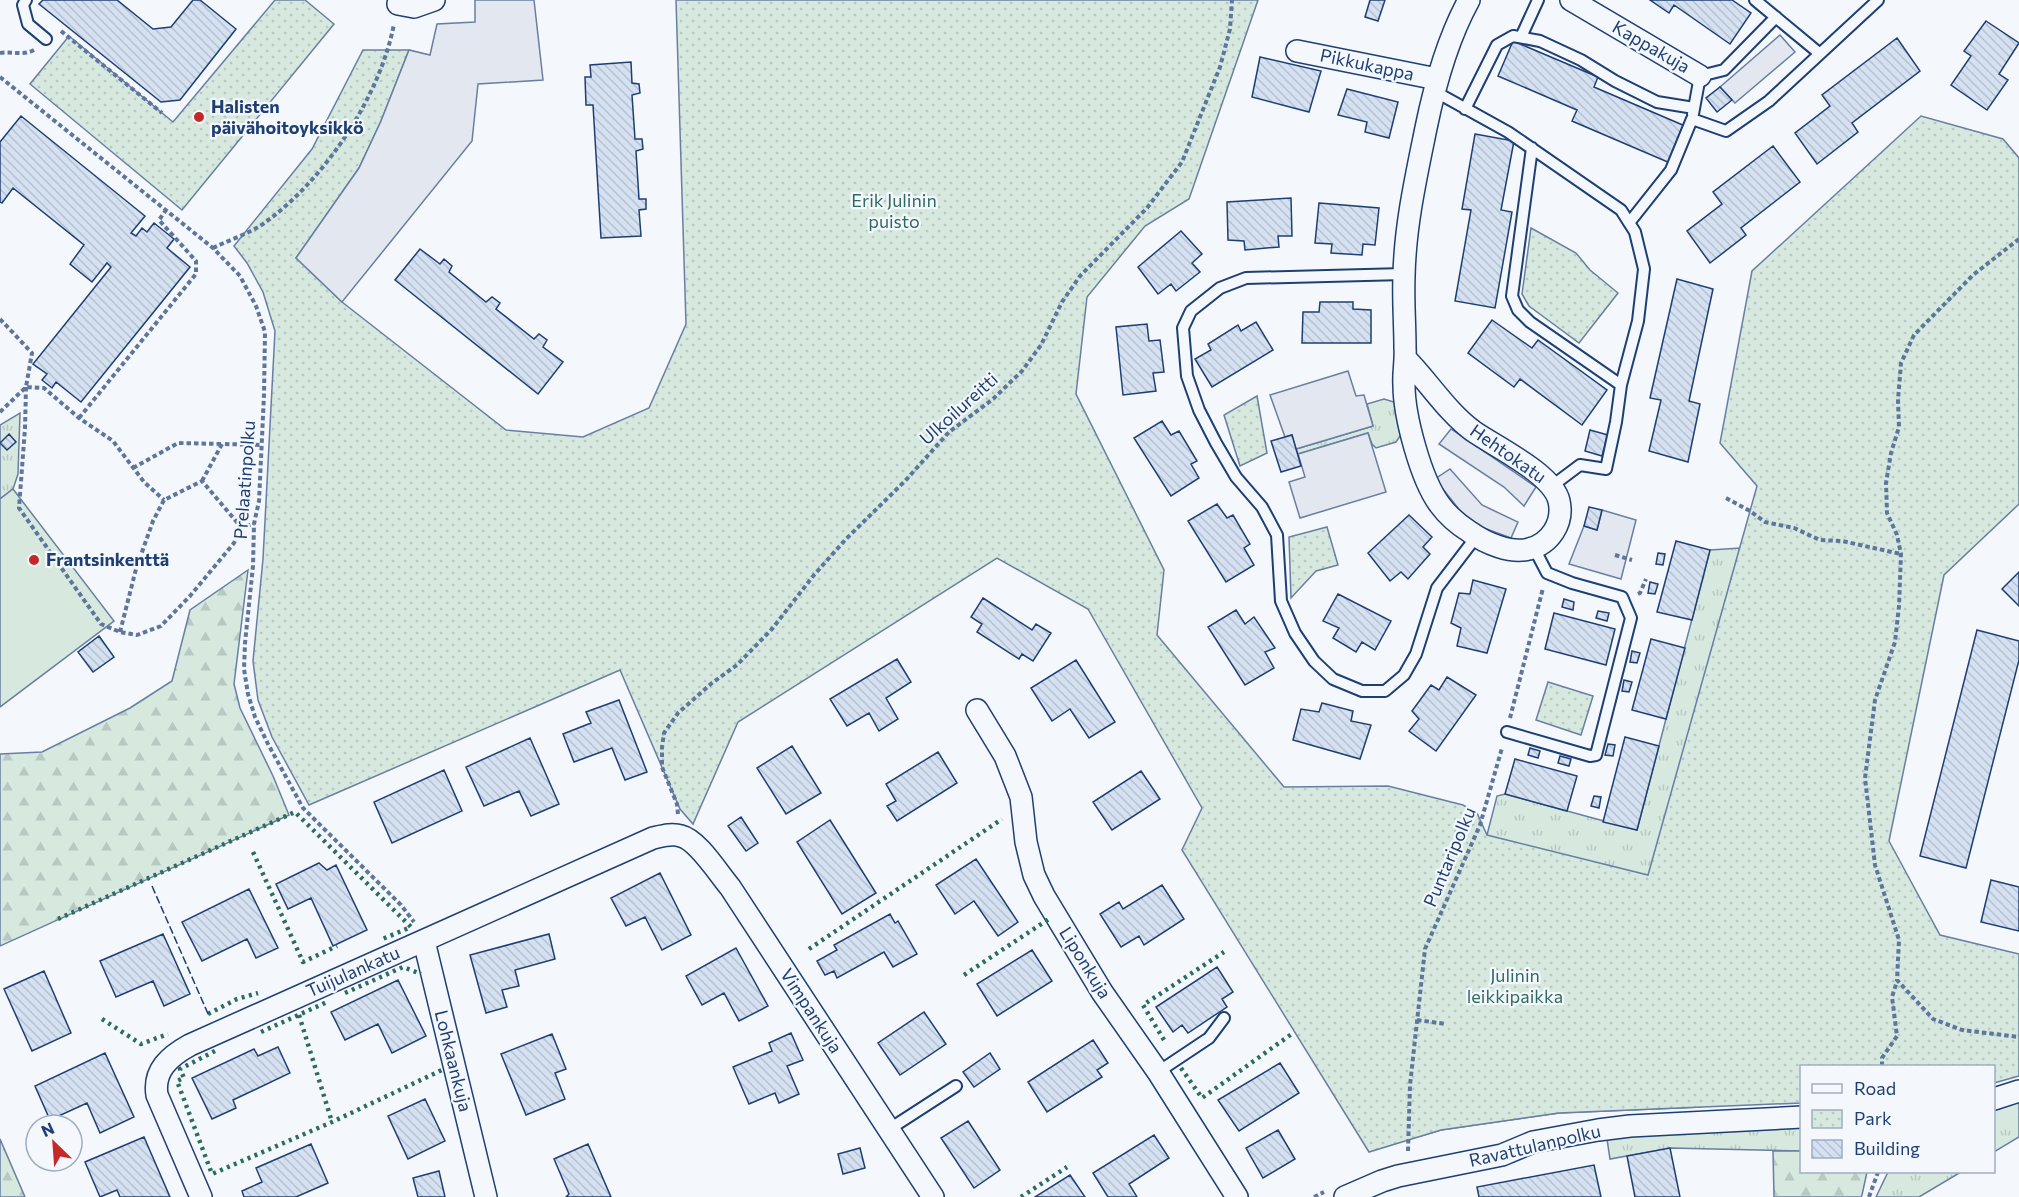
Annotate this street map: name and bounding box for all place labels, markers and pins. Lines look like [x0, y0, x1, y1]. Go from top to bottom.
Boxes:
place label: Halisten päivähoitoyksikkö [211, 95, 364, 138]
marker: Halisten päivähoitoyksikkö [192, 110, 206, 124]
place label: Frantsinkenttä [46, 548, 169, 570]
marker: Frantsinkenttä [27, 553, 41, 567]

